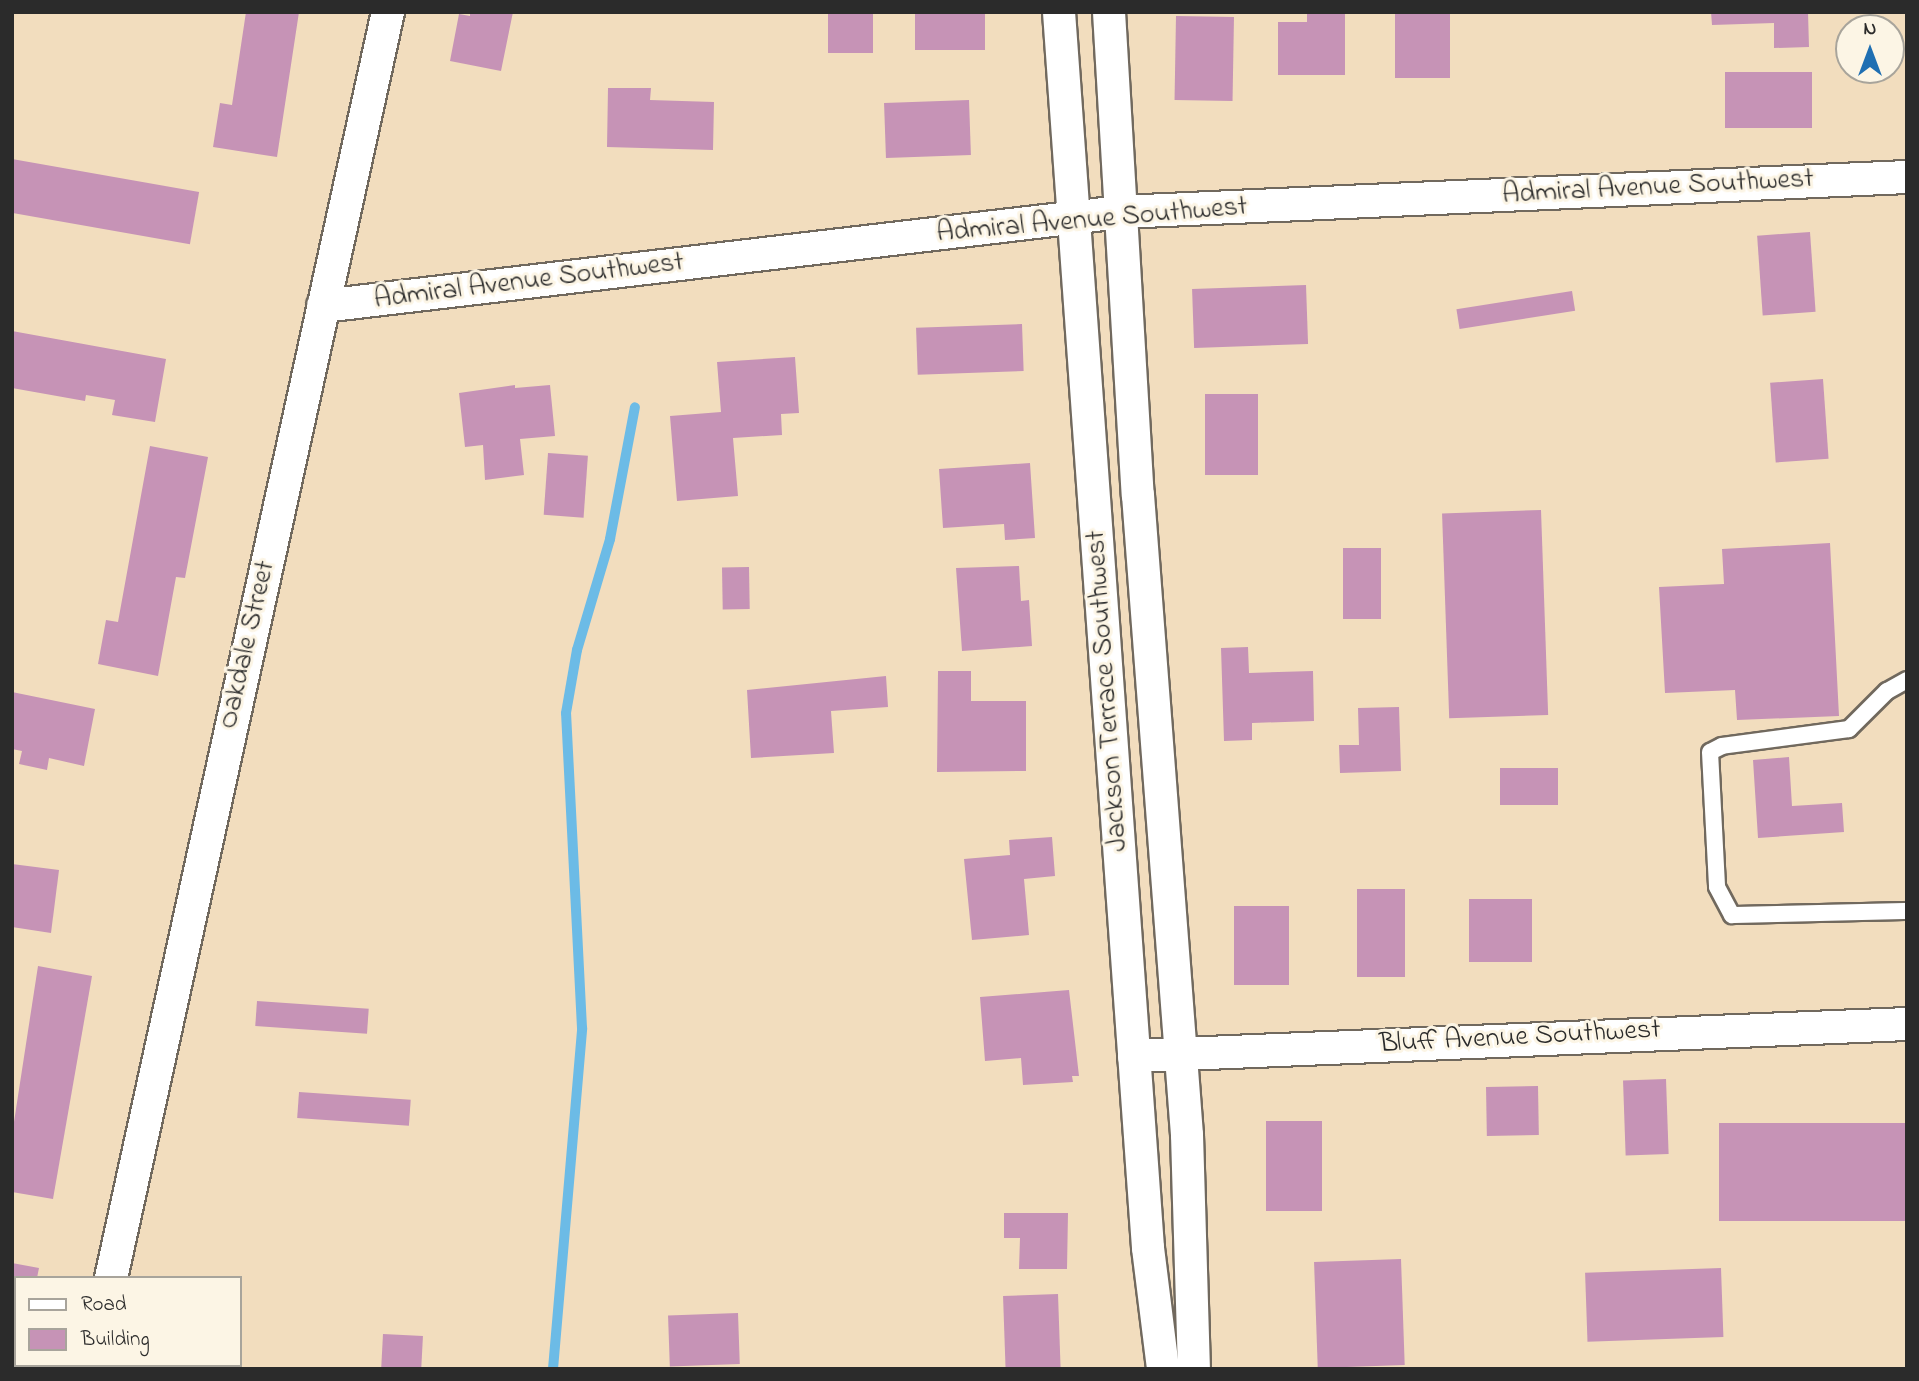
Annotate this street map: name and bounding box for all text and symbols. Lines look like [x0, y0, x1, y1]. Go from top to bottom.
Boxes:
north arrow [1835, 14, 1905, 84]
text: N [1864, 16, 1876, 43]
street label: Admiral Avenue Southwest [1501, 163, 1815, 213]
street label: Admiral Avenue Southwest [935, 191, 1249, 251]
street label: Admiral Avenue Southwest [372, 246, 686, 318]
street label: Jackson Terrace Southwest [1080, 529, 1136, 853]
street label: Oakdale Street [212, 558, 284, 732]
street label: Bluff Avenue Southwest [1379, 1014, 1661, 1062]
legend [14, 1276, 242, 1367]
text: Road [81, 1290, 127, 1320]
text: Building [81, 1325, 150, 1355]

